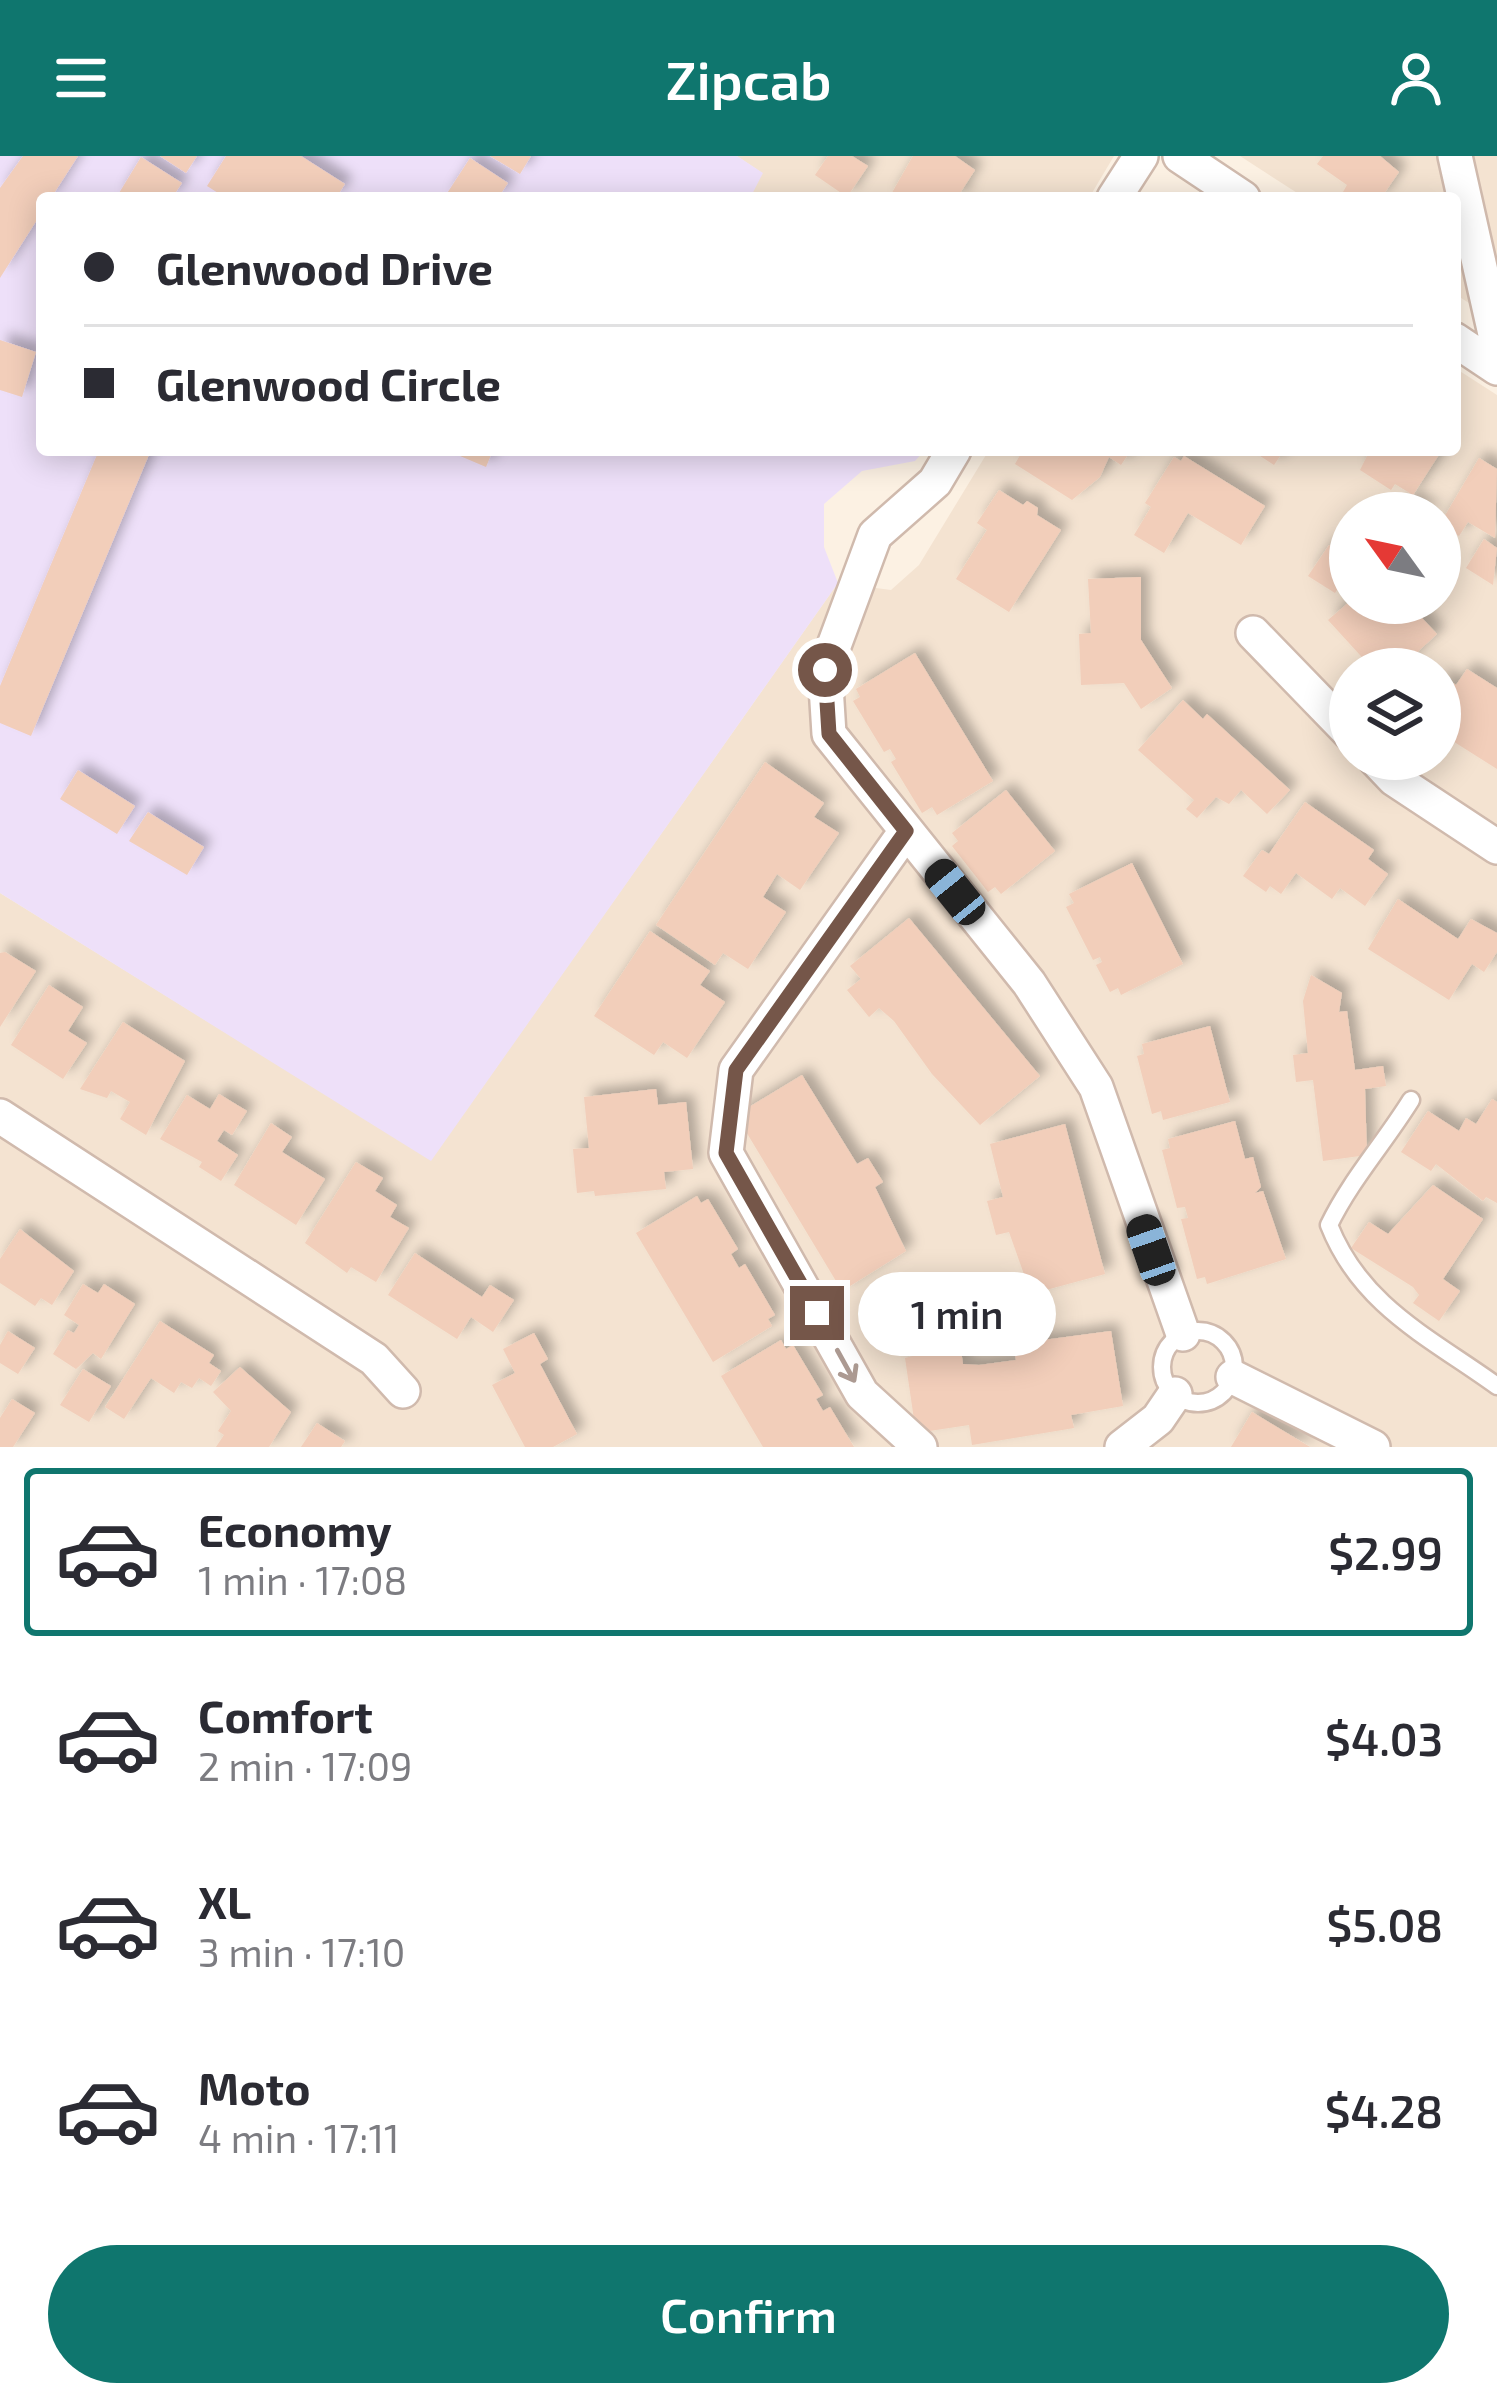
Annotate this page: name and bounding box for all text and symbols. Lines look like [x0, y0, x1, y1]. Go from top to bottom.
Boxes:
icon: menu [48, 45, 114, 111]
icon: person [1383, 45, 1449, 111]
text: Zipcab [665, 46, 832, 111]
text: Glenwood Drive [156, 240, 493, 294]
text: Glenwood Circle [156, 356, 501, 410]
north arrow [1329, 492, 1461, 624]
map controls [1329, 492, 1461, 780]
route start [798, 643, 852, 697]
button: layers [1329, 648, 1461, 780]
car [918, 853, 992, 931]
car [1122, 1210, 1180, 1290]
callout: 1 min [859, 1271, 1057, 1355]
route end [790, 1286, 844, 1340]
text: 1 min [911, 1290, 1003, 1337]
one-way arrow [835, 1347, 858, 1382]
icon: car [54, 1498, 162, 1606]
text: Economy [198, 1502, 392, 1556]
text: $2.99 [1328, 1525, 1443, 1579]
text: 1 min · 17:08 [198, 1556, 407, 1603]
icon: car [54, 1684, 162, 1792]
text: Comfort [198, 1688, 373, 1742]
text: $4.03 [1325, 1711, 1443, 1765]
text: 2 min · 17:09 [198, 1742, 412, 1789]
icon: car [54, 1870, 162, 1978]
text: XL [198, 1874, 251, 1928]
text: $5.08 [1326, 1897, 1443, 1951]
text: 3 min · 17:10 [198, 1928, 405, 1975]
icon: car [54, 2056, 162, 2164]
text: Moto [198, 2060, 311, 2114]
text: $4.28 [1325, 2083, 1443, 2137]
text: 4 min · 17:11 [198, 2114, 400, 2161]
button: Confirm [48, 2245, 1449, 2383]

